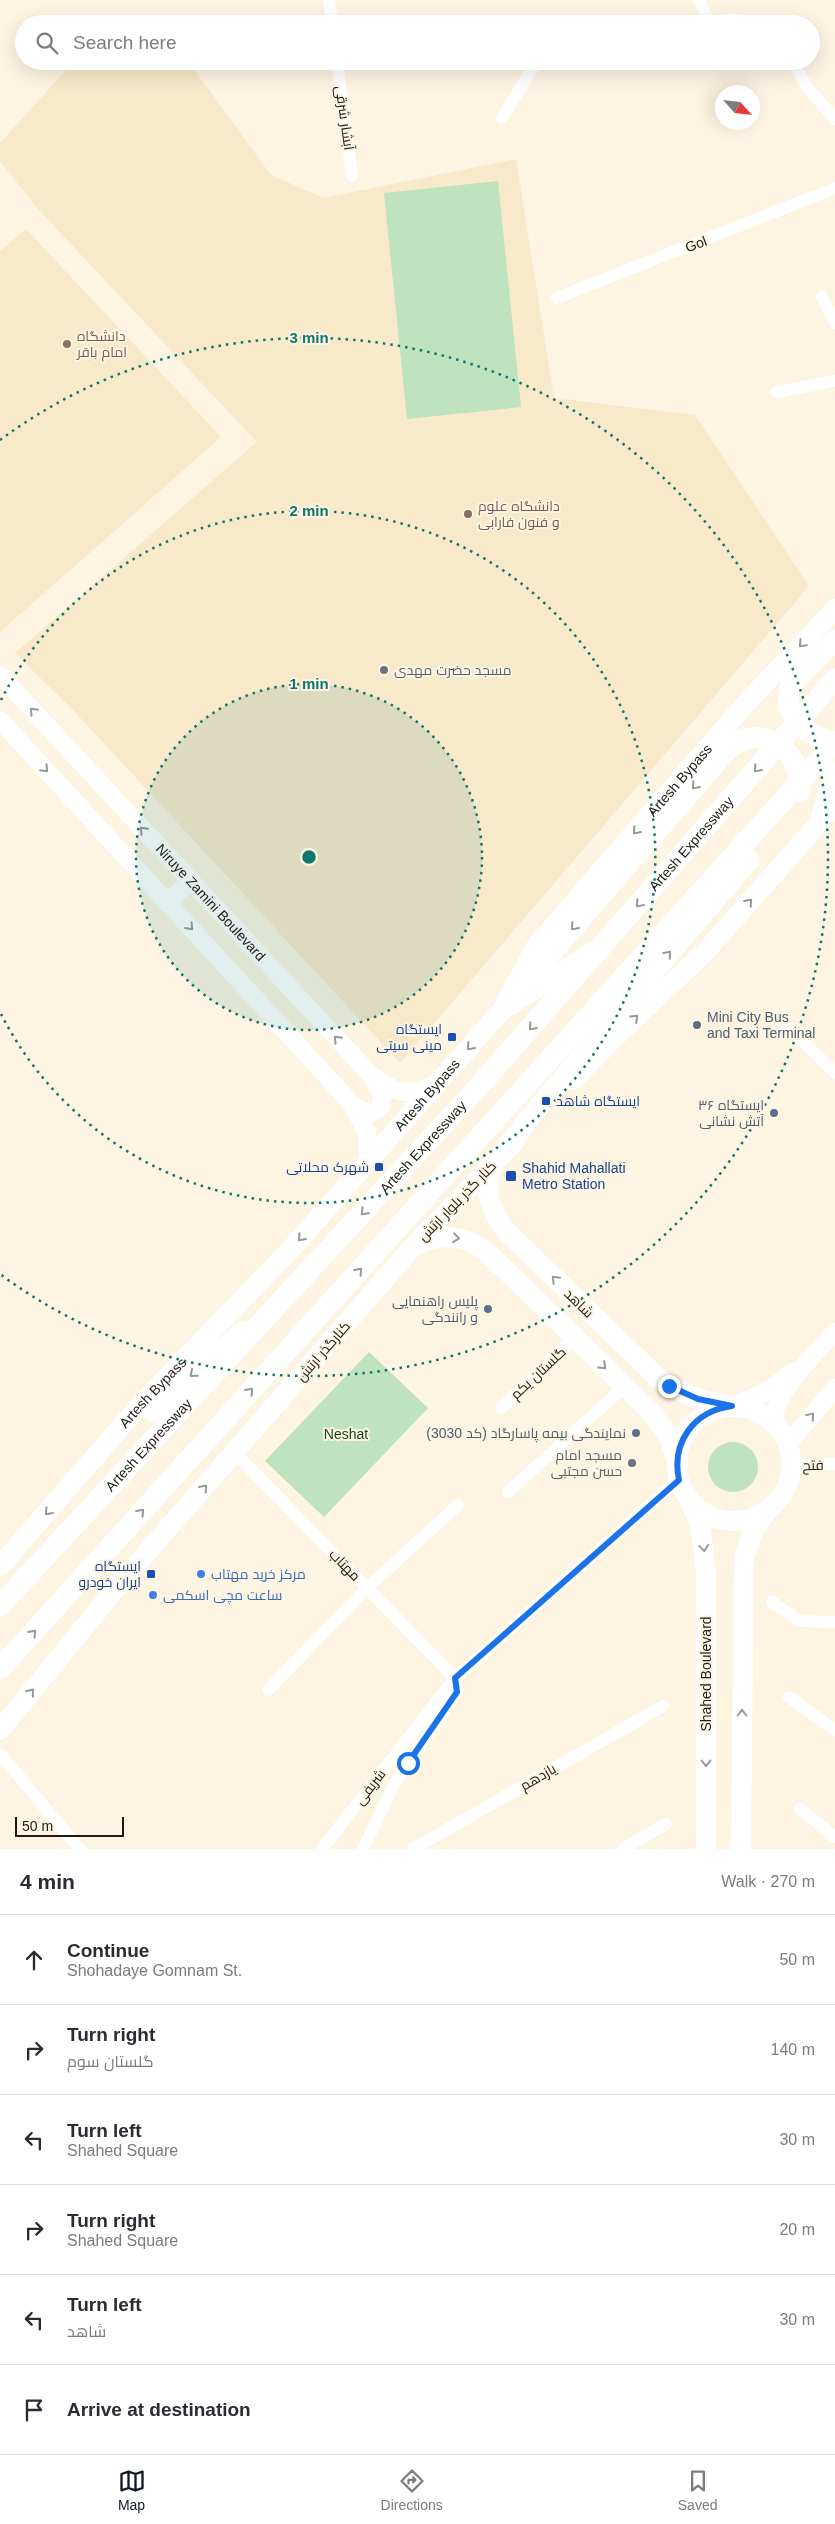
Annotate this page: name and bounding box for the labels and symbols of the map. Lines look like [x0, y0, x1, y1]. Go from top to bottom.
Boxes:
street label: آبشار شرقی [333, 85, 357, 151]
north arrow [715, 85, 760, 130]
street label: Gol [683, 233, 709, 255]
place label: دانشگاه امام باقر [76, 328, 127, 362]
text: 3 min [289, 329, 329, 346]
marker: دانشگاه امام باقر [61, 338, 73, 350]
place label: دانشگاه علوم و فنون فارابی [478, 498, 560, 530]
text: 2 min [289, 502, 329, 519]
marker: دانشگاه علوم و فنون فارابی [462, 508, 474, 520]
one-way arrow [799, 638, 808, 647]
place label: مسجد حضرت مهدی [394, 662, 512, 678]
marker: مسجد حضرت مهدی [378, 664, 390, 676]
text: 1 min [289, 675, 329, 692]
one-way arrow [30, 707, 39, 716]
street label: Artesh Bypass [644, 741, 715, 820]
one-way arrow [39, 763, 48, 772]
one-way arrow [754, 763, 763, 772]
one-way arrow [693, 780, 701, 789]
street label: Artesh Expressway [646, 793, 737, 894]
one-way arrow [633, 825, 641, 834]
one-way arrow [140, 827, 149, 836]
street label: Niruye Zamini Boulevard [153, 841, 269, 964]
centre of rings [300, 848, 318, 866]
one-way arrow [636, 899, 645, 908]
one-way arrow [743, 899, 752, 908]
one-way arrow [571, 921, 580, 930]
one-way arrow [184, 922, 193, 931]
one-way arrow [663, 950, 672, 959]
place label: Mini City Bus and Taxi Terminal [707, 1009, 815, 1041]
one-way arrow [630, 1015, 639, 1024]
marker: Mini City Bus and Taxi Terminal [691, 1019, 703, 1031]
place label: ایستگاه مینی سیتی [376, 1021, 442, 1053]
one-way arrow [528, 1021, 537, 1030]
marker: ایستگاه مینی سیتی [446, 1031, 458, 1043]
one-way arrow [334, 1035, 343, 1044]
one-way arrow [466, 1041, 475, 1050]
street label: Artesh Bypass [391, 1056, 463, 1134]
place label: ایستگاه شاهد [556, 1093, 640, 1109]
marker: ایستگاه شاهد [540, 1095, 552, 1107]
place label: ایستگاه ۳۶ آتش نشانی [698, 1097, 764, 1129]
street label: Artesh Expressway [376, 1098, 469, 1197]
marker: ایستگاه ۳۶ آتش نشانی [768, 1107, 780, 1119]
street label: کنار گذر بلوار ارتش [415, 1158, 499, 1244]
place label: شهرک محلاتی [286, 1159, 369, 1175]
place label: Shahid Mahallati Metro Station [522, 1160, 626, 1192]
marker: شهرک محلاتی [373, 1161, 385, 1173]
marker: Shahid Mahallati Metro Station [504, 1169, 518, 1183]
one-way arrow [361, 1206, 370, 1215]
one-way arrow [452, 1232, 460, 1243]
one-way arrow [298, 1233, 307, 1242]
one-way arrow [353, 1267, 362, 1276]
one-way arrow [552, 1276, 561, 1285]
street label: شاهد [561, 1285, 597, 1321]
place label: پلیس راهنمایی و رانندگی [392, 1293, 478, 1325]
marker: پلیس راهنمایی و رانندگی [482, 1303, 494, 1315]
street label: کنارگذر ارتش [293, 1318, 353, 1384]
street label: گلستان یکم [507, 1343, 570, 1404]
street label: Artesh Bypass [116, 1354, 189, 1431]
one-way arrow [597, 1360, 606, 1369]
one-way arrow [189, 1369, 198, 1378]
route end [658, 1375, 681, 1398]
one-way arrow [244, 1388, 253, 1397]
street label: Artesh Expressway [102, 1395, 195, 1494]
one-way arrow [806, 1413, 814, 1422]
place label: نمایندگی بیمه پاسارگاد (کد 3030) [426, 1425, 626, 1443]
park label: Neshat [324, 1426, 368, 1442]
marker: نمایندگی بیمه پاسارگاد (کد 3030) [630, 1427, 642, 1439]
place label: مسجد امام حسن مجتبی [551, 1447, 622, 1479]
marker: مسجد امام حسن مجتبی [626, 1457, 638, 1469]
street label: فتح [802, 1457, 824, 1474]
one-way arrow [198, 1485, 207, 1494]
one-way arrow [45, 1506, 54, 1515]
one-way arrow [136, 1509, 145, 1518]
one-way arrow [698, 1544, 709, 1552]
street label: مهتاب [326, 1546, 364, 1584]
place label: ایستگاه ایران خودرو [78, 1558, 141, 1590]
place label: مرکز خرید مهتاب [211, 1566, 306, 1582]
marker: ایستگاه ایران خودرو [145, 1568, 157, 1580]
marker: مرکز خرید مهتاب [195, 1568, 207, 1580]
place label: ساعت مچی اسکمی [163, 1587, 282, 1605]
marker: ساعت مچی اسکمی [147, 1589, 159, 1601]
street label: Shahed Boulevard [698, 1616, 714, 1732]
one-way arrow [27, 1629, 36, 1638]
one-way arrow [25, 1689, 33, 1698]
one-way arrow [737, 1709, 747, 1716]
route start [397, 1752, 420, 1775]
one-way arrow [701, 1759, 711, 1767]
street label: یازدهم [517, 1760, 560, 1795]
street label: شریفی [351, 1766, 389, 1808]
scale bar [15, 1814, 124, 1837]

